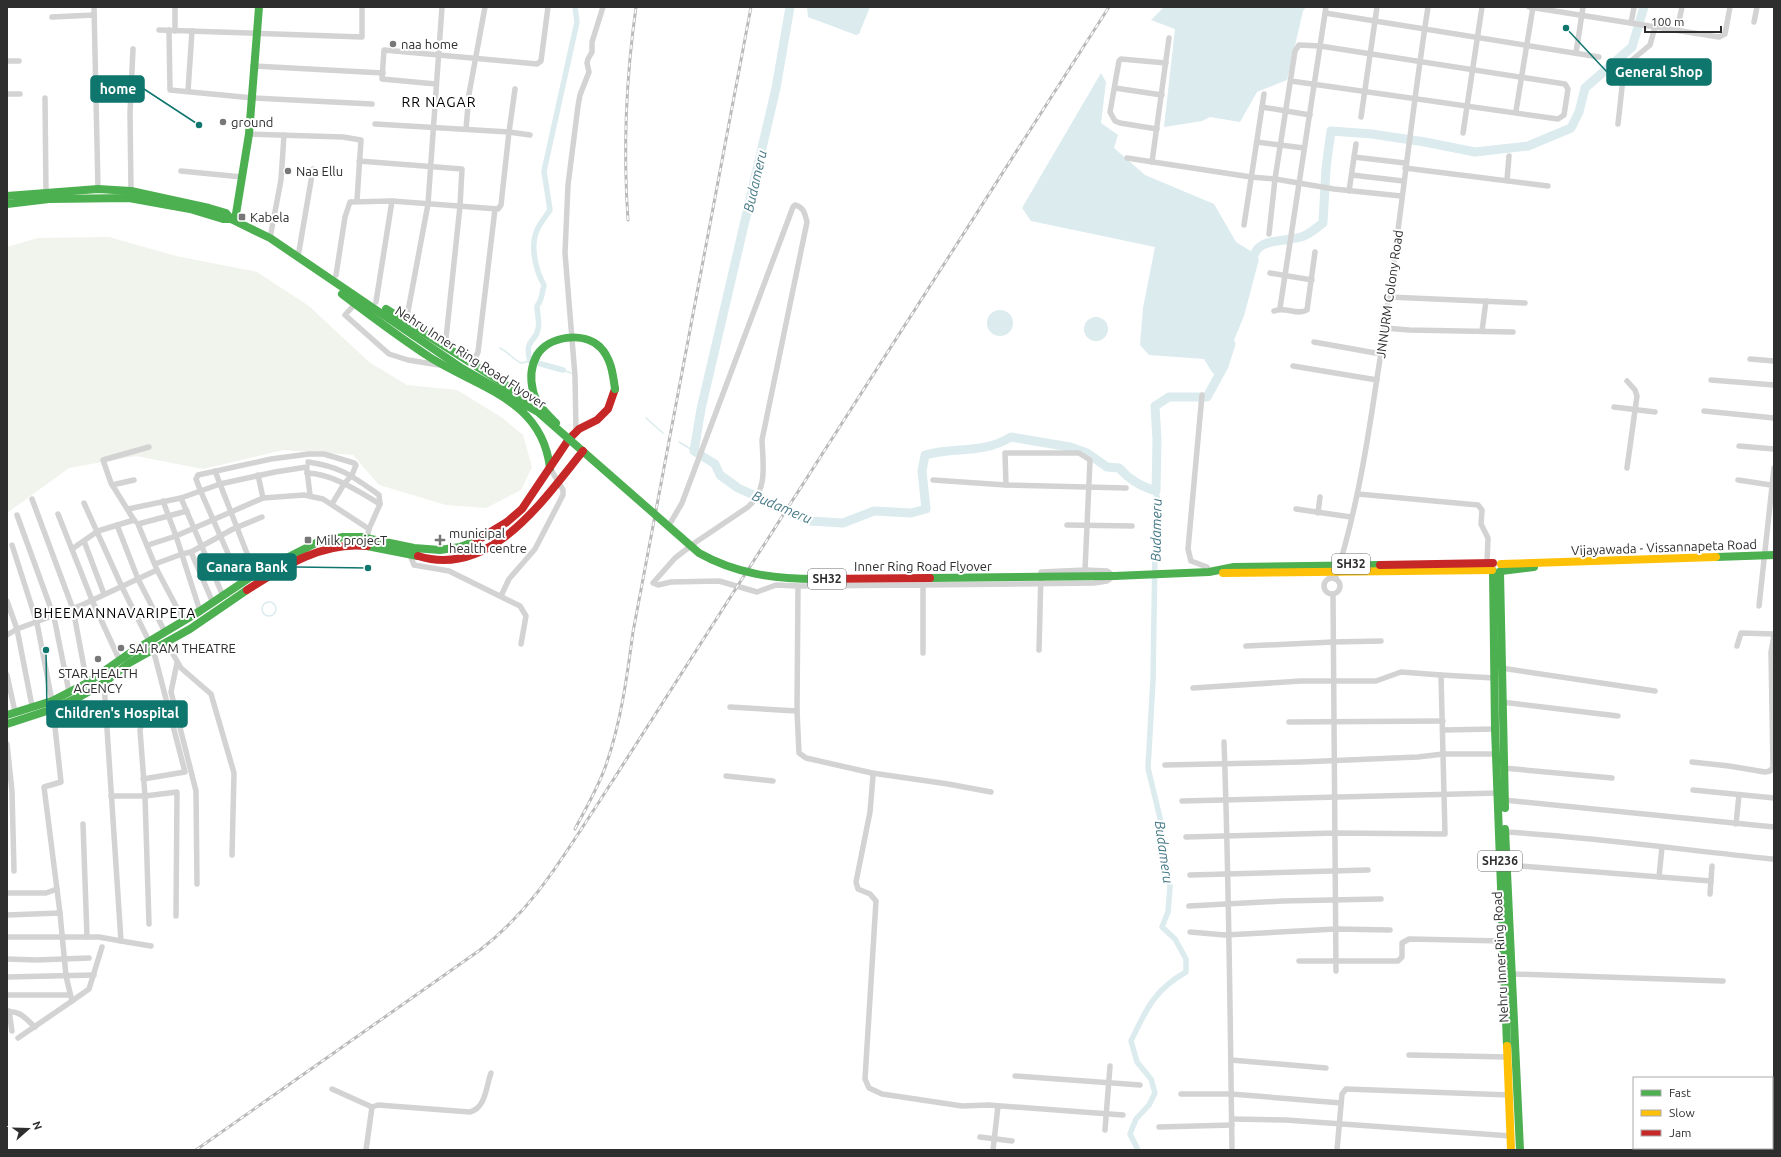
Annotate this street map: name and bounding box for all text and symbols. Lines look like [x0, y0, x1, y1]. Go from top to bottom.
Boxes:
scale bar [1645, 8, 1721, 34]
text: 100 m [1651, 15, 1684, 28]
place label: naa home [401, 37, 458, 51]
marker: naa home [388, 39, 398, 49]
callout: General Shop [1607, 59, 1711, 85]
text: General Shop [1615, 64, 1703, 80]
callout: home [91, 76, 144, 102]
text: home [100, 81, 136, 97]
district label: RR NAGAR [402, 94, 476, 110]
place label: ground [231, 115, 273, 129]
marker: ground [218, 117, 228, 127]
water label: Budameru [740, 148, 770, 214]
place label: Naa Ellu [296, 164, 343, 178]
marker: Naa Ellu [283, 166, 293, 176]
place label: Kabela [250, 210, 289, 224]
marker: Kabela [237, 212, 247, 222]
street label: JNNURM Colony Road [1373, 229, 1405, 359]
street label: Nehru Inner Ring Road Flyover [393, 303, 549, 411]
water label: Budameru [750, 487, 815, 527]
water label: Budameru [1147, 498, 1165, 562]
place label: municipal health centre [449, 526, 527, 555]
place label: Milk projecT [316, 533, 387, 547]
marker: municipal health centre [434, 534, 446, 546]
marker: Milk projecT [303, 535, 313, 545]
street label: Vijayawada - Vissannapeta Road [1571, 537, 1757, 557]
callout: Canara Bank [198, 554, 296, 580]
road number: SH32 [1332, 554, 1370, 574]
text: Canara Bank [206, 559, 288, 575]
street label: Inner Ring Road Flyover [854, 559, 992, 573]
road number: SH32 [808, 569, 846, 589]
district label: BHEEMANNAVARIPETA [34, 605, 196, 621]
place label: SAI RAM THEATRE [129, 641, 236, 655]
marker: SAI RAM THEATRE [116, 643, 126, 653]
marker: STAR HEALTH AGENCY [93, 654, 103, 664]
place label: STAR HEALTH AGENCY [58, 666, 138, 695]
callout: Children's Hospital [47, 701, 187, 727]
text: Children's Hospital [55, 705, 179, 721]
water label: Budameru [1152, 820, 1176, 885]
road number: SH236 [1478, 851, 1522, 871]
street label: Nehru Inner Ring Road [1490, 891, 1510, 1023]
legend [1633, 1077, 1773, 1149]
text: Fast [1669, 1086, 1691, 1099]
text: Slow [1669, 1106, 1695, 1119]
north arrow [8, 1109, 48, 1149]
text: N [30, 1120, 44, 1131]
text: Jam [1669, 1126, 1691, 1139]

